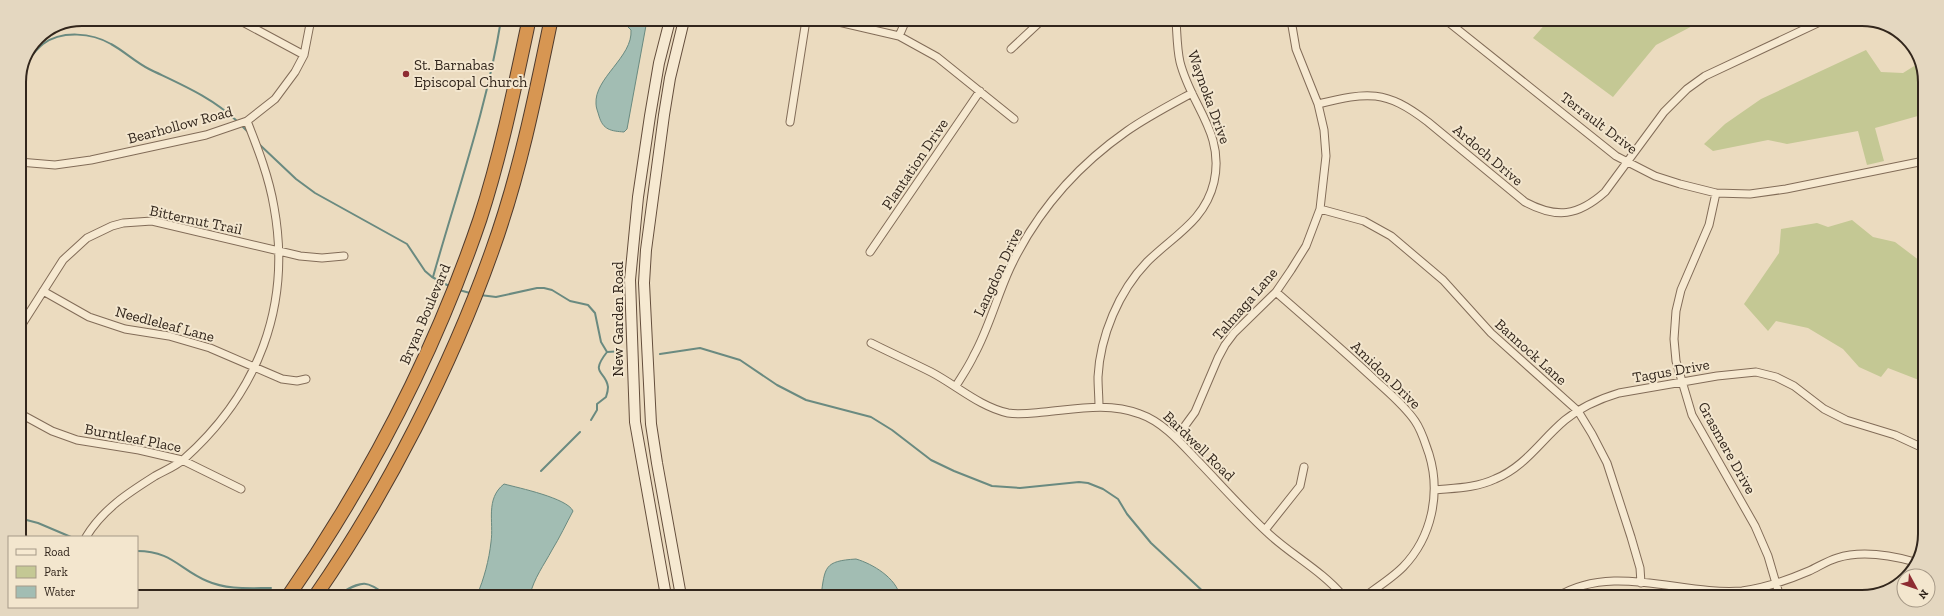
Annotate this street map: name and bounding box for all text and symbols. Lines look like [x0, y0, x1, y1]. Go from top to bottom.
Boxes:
street label: Waynoka Drive [1184, 48, 1234, 146]
place label: St. Barnabas Episcopal Church [414, 56, 528, 91]
marker: St. Barnabas Episcopal Church [401, 69, 411, 79]
street label: Terrault Drive [1557, 88, 1641, 158]
street label: Bearhollow Road [126, 102, 235, 148]
street label: Plantation Drive [878, 115, 952, 213]
street label: Ardoch Drive [1449, 121, 1527, 189]
street label: Bitternut Trail [148, 201, 244, 239]
street label: Langdon Drive [970, 225, 1026, 319]
street label: Bryan Boulevard [396, 260, 455, 367]
street label: New Garden Road [609, 260, 627, 377]
street label: Talmaga Lane [1209, 264, 1281, 344]
street label: Needleleaf Lane [114, 302, 216, 346]
street label: Bannock Lane [1491, 315, 1571, 389]
street label: Amidon Drive [1347, 337, 1425, 413]
street label: Tagus Drive [1631, 355, 1711, 387]
street label: Grasmere Drive [1694, 399, 1760, 497]
street label: Bardwell Road [1159, 407, 1239, 485]
street label: Burntleaf Place [83, 420, 183, 456]
legend [8, 536, 138, 608]
text: Road [44, 545, 70, 559]
text: Park [44, 565, 69, 579]
north arrow [1896, 568, 1936, 608]
text: Water [44, 585, 76, 599]
text: N [1915, 587, 1931, 602]

